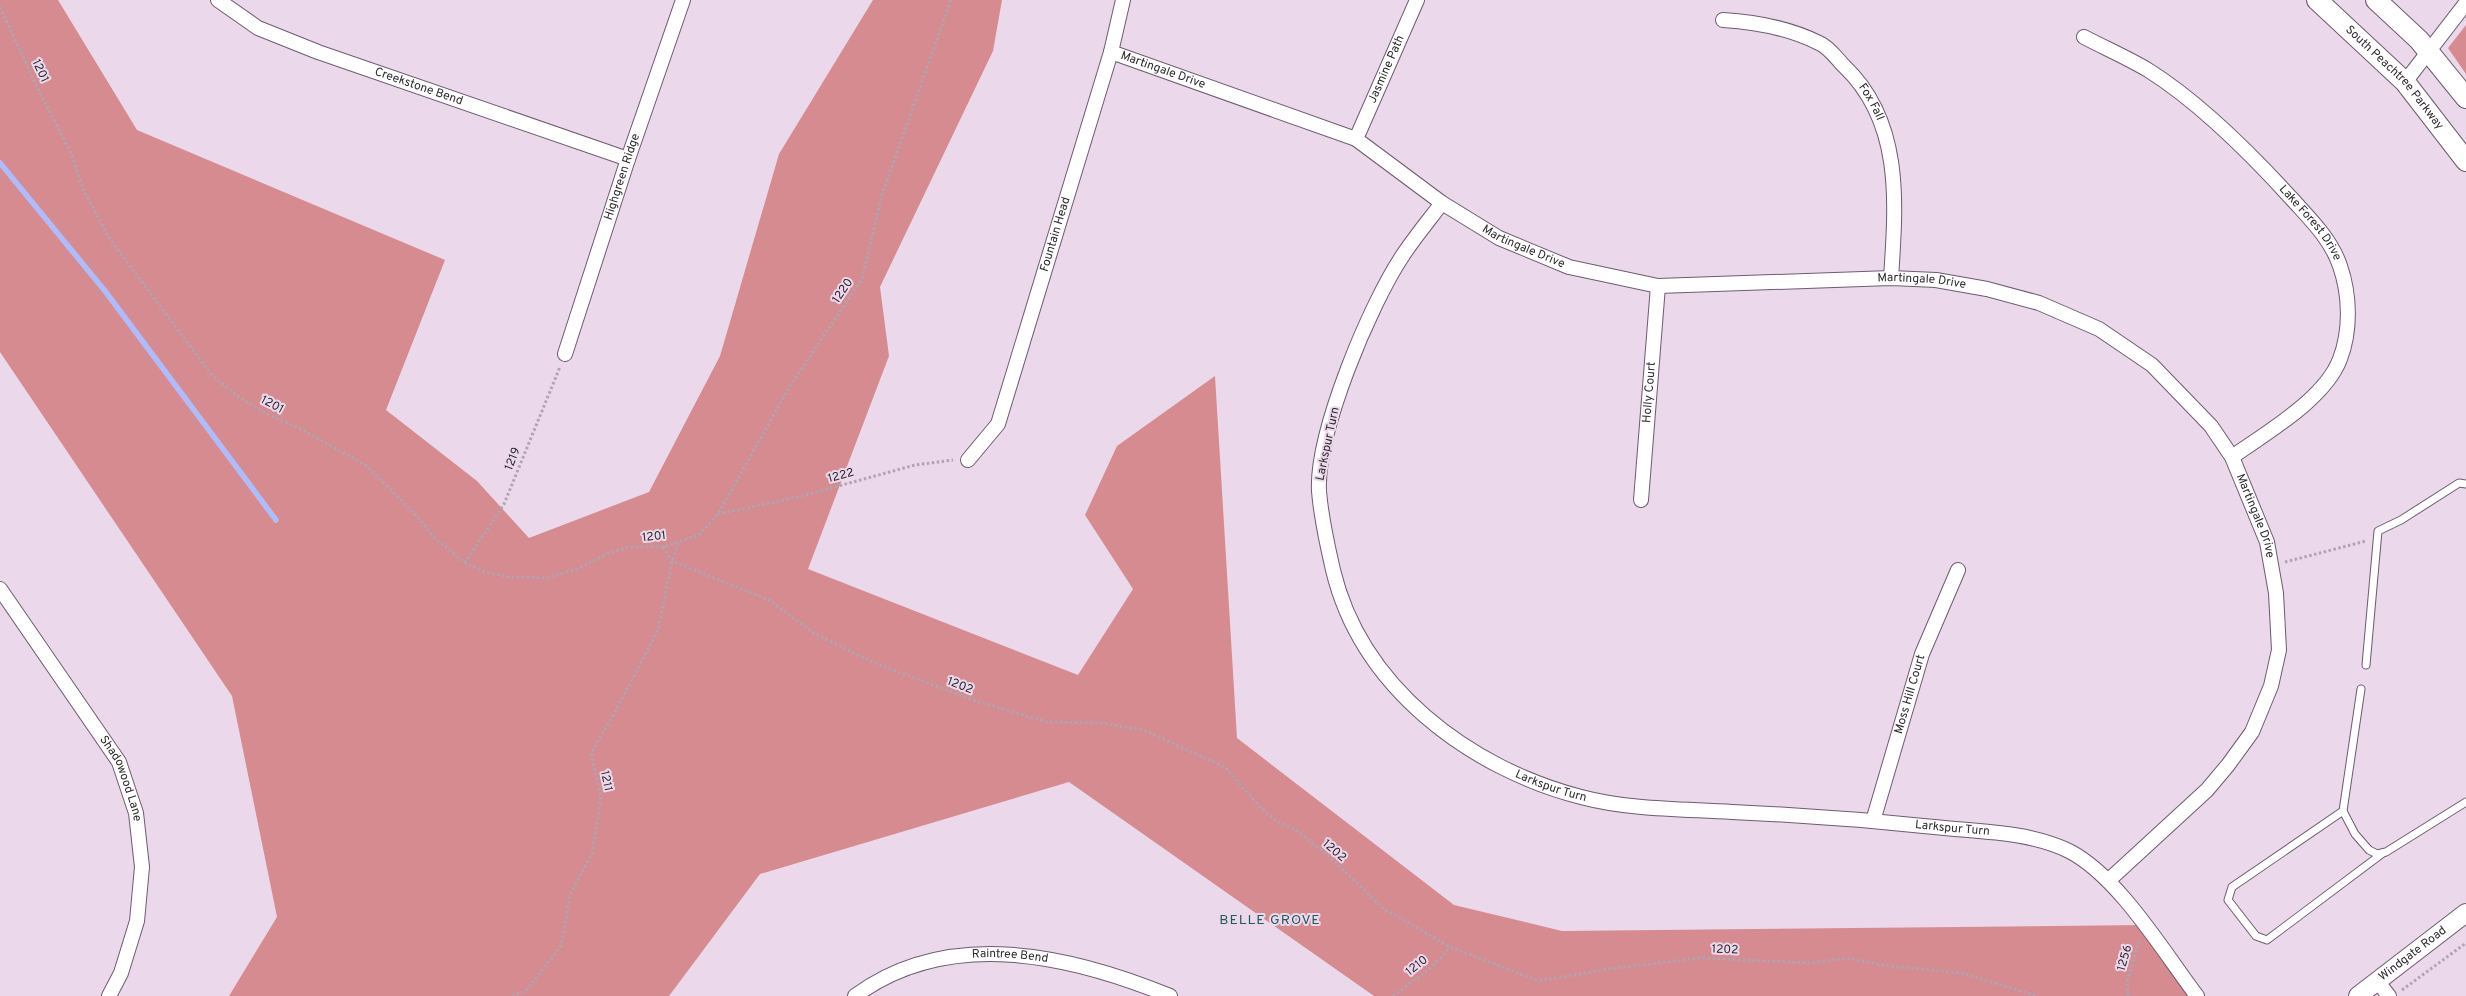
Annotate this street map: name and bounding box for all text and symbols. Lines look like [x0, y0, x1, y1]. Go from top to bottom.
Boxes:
street label: South Peachtree Parkway [2342, 22, 2447, 133]
street label: Jasmine Path [1365, 33, 1408, 106]
street label: Martingale Drive [1118, 48, 1207, 93]
street label: 1201 [28, 57, 52, 85]
street label: Creekstone Bend [372, 64, 465, 109]
street label: Fox Fall [1854, 80, 1888, 123]
street label: Highgreen Ridge [601, 132, 644, 222]
street label: Lake Forest Drive [2275, 182, 2345, 263]
street label: Fountain Head [1037, 195, 1074, 274]
street label: Martingale Drive [1479, 221, 1567, 272]
street label: Martingale Drive [1877, 270, 1967, 293]
street label: 1220 [829, 275, 857, 307]
street label: Holly Court [1639, 361, 1660, 424]
street label: 1201 [258, 392, 286, 418]
street label: Larkspur Turn [1312, 406, 1344, 482]
street label: 1219 [501, 445, 525, 473]
street label: 1222 [826, 465, 856, 487]
street label: Martingale Drive [2232, 472, 2278, 559]
street label: 1201 [641, 528, 667, 546]
street label: Moss Hill Court [1891, 653, 1929, 736]
street label: 1202 [945, 674, 975, 698]
street label: Shadowood Lane [95, 733, 145, 822]
street label: Larkspur Turn [1512, 767, 1588, 806]
street label: 1211 [596, 769, 616, 793]
street label: Larkspur Turn [1914, 817, 1990, 840]
street label: 1202 [1319, 836, 1349, 866]
district label: BELLE GROVE [1219, 912, 1321, 929]
street label: Windgate Road [2376, 923, 2450, 985]
street label: 1202 [1711, 942, 1739, 958]
street label: 1256 [2114, 943, 2136, 973]
street label: Raintree Bend [972, 946, 1049, 967]
street label: 1210 [1403, 952, 1431, 980]

